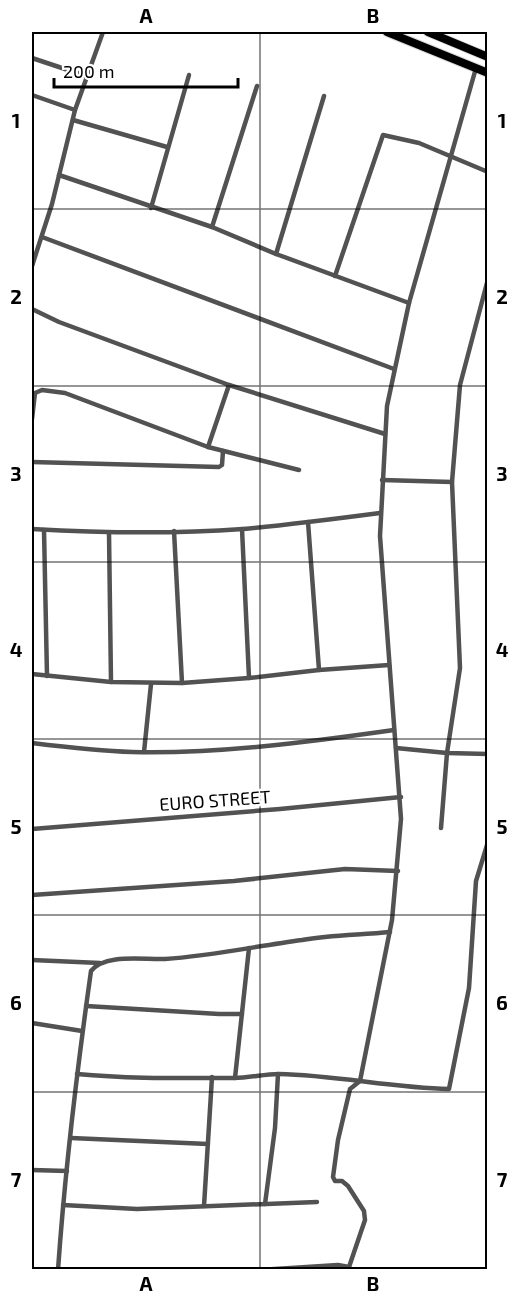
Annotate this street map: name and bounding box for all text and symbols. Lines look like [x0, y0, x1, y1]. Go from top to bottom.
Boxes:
text: A [139, 3, 153, 27]
text: B [367, 3, 379, 27]
scale bar [54, 51, 238, 89]
text: 200 m [63, 60, 115, 82]
text: 1 [12, 108, 20, 132]
text: 1 [498, 108, 506, 132]
text: 2 [10, 284, 22, 308]
text: 2 [496, 284, 508, 308]
text: 3 [10, 461, 22, 485]
text: 3 [496, 461, 508, 485]
text: 4 [10, 637, 23, 661]
text: 4 [496, 637, 509, 661]
street label: EURO STREET [159, 785, 272, 815]
text: 5 [10, 814, 22, 838]
text: 5 [496, 814, 508, 838]
text: 6 [10, 990, 22, 1014]
text: 6 [496, 990, 508, 1014]
text: 7 [11, 1167, 22, 1191]
text: 7 [497, 1167, 508, 1191]
text: A [139, 1271, 153, 1295]
text: B [367, 1271, 379, 1295]

